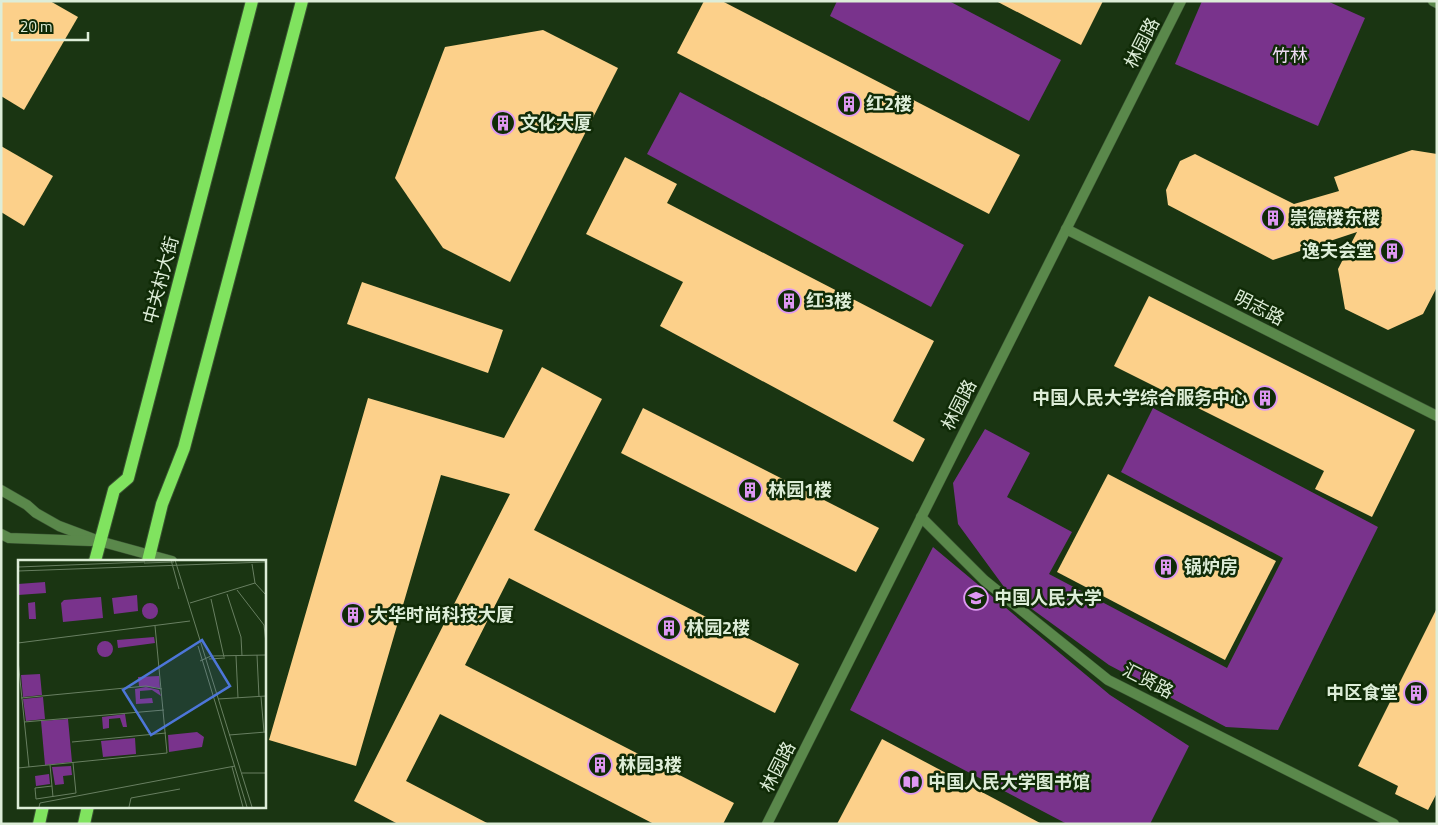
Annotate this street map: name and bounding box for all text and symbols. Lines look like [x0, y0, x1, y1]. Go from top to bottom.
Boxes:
scale bar [12, 10, 89, 42]
street label: 林园路 [1117, 13, 1166, 73]
text: 20 m [20, 15, 53, 38]
park label: 竹林 [1272, 42, 1308, 69]
place label: 红2楼 [866, 90, 912, 117]
building icon: 红2楼 [836, 91, 862, 117]
place label: 文化大厦 [520, 109, 592, 136]
building icon: 文化大厦 [490, 110, 516, 136]
place label: 崇德楼东楼 [1290, 204, 1380, 231]
building icon: 崇德楼东楼 [1260, 205, 1286, 231]
street label: 中关村大街 [136, 233, 185, 327]
place label: 逸夫会堂 [1302, 237, 1374, 264]
building icon: 逸夫会堂 [1379, 238, 1405, 264]
street label: 明志路 [1229, 283, 1289, 332]
place label: 红3楼 [806, 287, 852, 314]
building icon: 红3楼 [776, 288, 802, 314]
street label: 林园路 [934, 375, 983, 435]
place label: 中国人民大学综合服务中心 [1032, 384, 1248, 411]
building icon: 中国人民大学综合服务中心 [1252, 385, 1278, 411]
place label: 林园1楼 [768, 476, 832, 503]
building icon: 林园1楼 [737, 477, 763, 503]
place label: 锅炉房 [1184, 553, 1238, 580]
building icon: 锅炉房 [1153, 554, 1179, 580]
inset map [18, 560, 265, 808]
place label: 中国人民大学 [994, 584, 1102, 611]
school or university icon: 中国人民大学 [963, 585, 989, 611]
place label: 大华时尚科技大厦 [370, 601, 514, 628]
building icon: 大华时尚科技大厦 [340, 602, 366, 628]
place label: 林园2楼 [686, 614, 750, 641]
building icon: 林园2楼 [656, 615, 682, 641]
street label: 汇贤路 [1118, 656, 1178, 705]
place label: 中区食堂 [1326, 679, 1398, 706]
building icon: 中区食堂 [1403, 680, 1429, 706]
street label: 林园路 [753, 737, 802, 797]
place label: 林园3楼 [618, 751, 682, 778]
building icon: 林园3楼 [587, 752, 613, 778]
place label: 中国人民大学图书馆 [928, 768, 1090, 795]
library icon: 中国人民大学图书馆 [898, 769, 924, 795]

